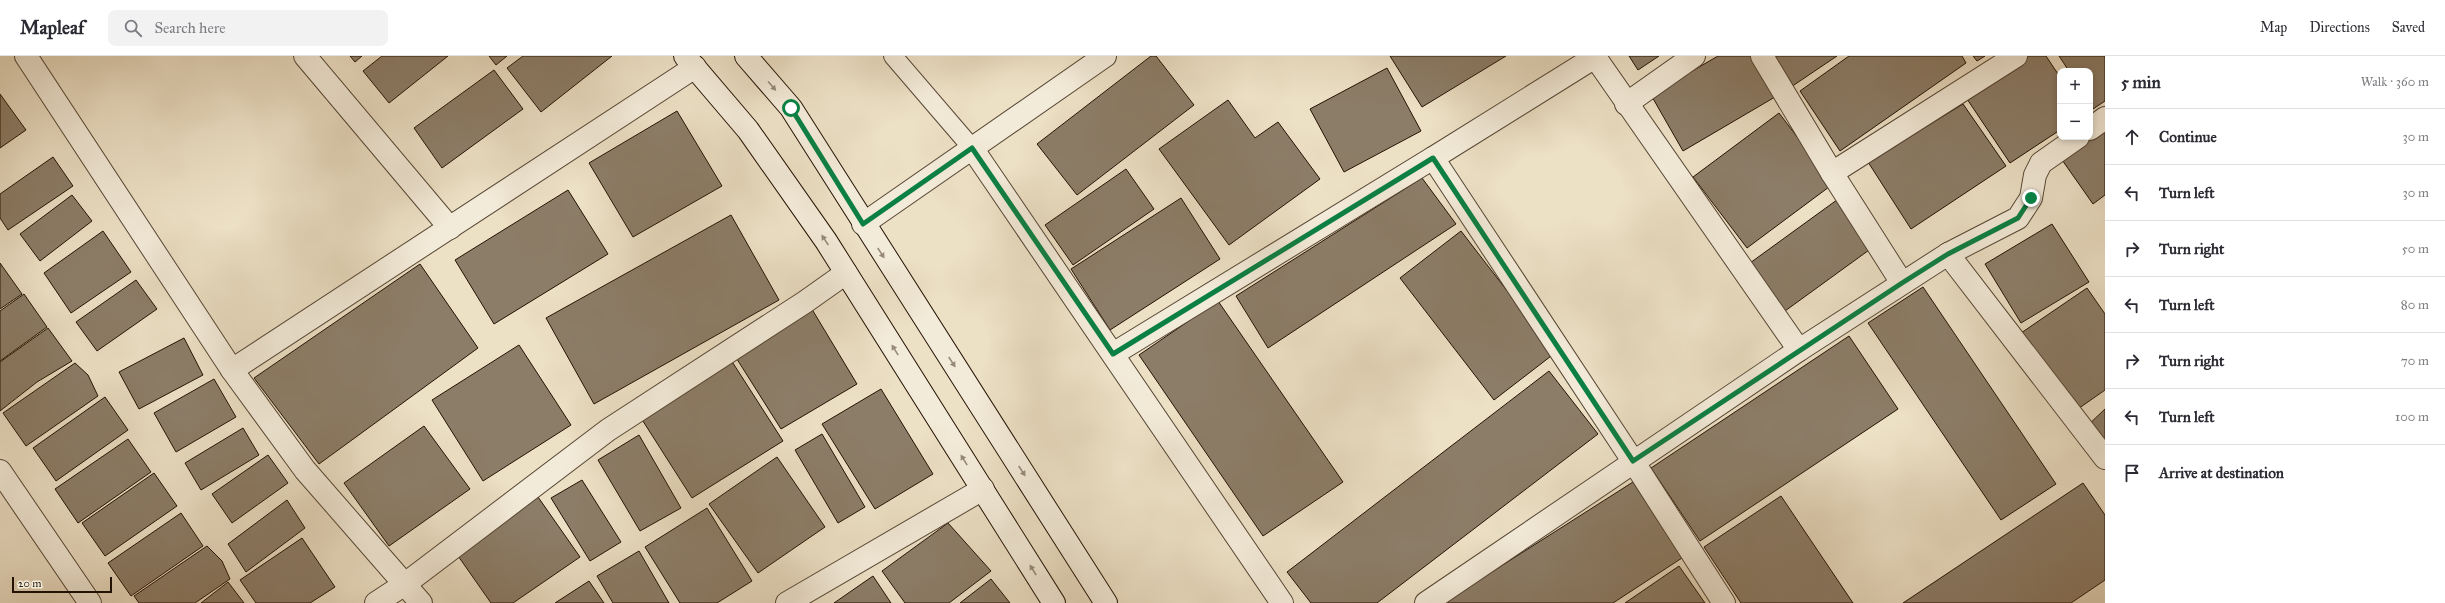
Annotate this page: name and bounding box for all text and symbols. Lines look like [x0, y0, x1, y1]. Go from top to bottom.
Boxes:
search box [108, 10, 388, 46]
text: Mapleaf [20, 16, 84, 39]
icon: search [122, 17, 144, 39]
text: Search here [154, 19, 225, 37]
text: Map [2260, 19, 2287, 36]
text: Directions [2309, 19, 2370, 36]
text: Saved [2392, 19, 2425, 36]
map controls [2057, 68, 2093, 140]
button: + [2057, 68, 2093, 104]
text: 5 min [2121, 72, 2161, 93]
text: Walk · 360 m [2361, 74, 2429, 90]
one-way arrow [767, 80, 776, 91]
route start [782, 99, 800, 117]
button: − [2057, 104, 2093, 140]
icon: ahead [2121, 126, 2143, 148]
text: Continue [2159, 128, 2217, 146]
text: 30 m [2403, 129, 2429, 145]
icon: left [2121, 182, 2143, 204]
text: Turn left [2159, 184, 2215, 202]
text: 30 m [2403, 185, 2429, 201]
route end [2022, 189, 2040, 207]
one-way arrow [821, 235, 829, 245]
icon: right [2121, 238, 2143, 260]
text: Turn right [2159, 240, 2224, 258]
text: 50 m [2402, 241, 2429, 257]
one-way arrow [878, 247, 885, 258]
icon: left [2121, 294, 2143, 316]
text: Turn left [2159, 296, 2215, 314]
text: 80 m [2401, 297, 2429, 313]
one-way arrow [891, 344, 898, 356]
icon: right [2121, 350, 2143, 372]
text: Turn right [2159, 352, 2224, 370]
text: 70 m [2401, 353, 2429, 369]
one-way arrow [948, 356, 955, 368]
icon: left [2121, 406, 2143, 428]
text: Turn left [2159, 408, 2215, 426]
text: 100 m [2395, 409, 2429, 425]
one-way arrow [960, 455, 968, 465]
icon: arrive [2121, 462, 2143, 484]
text: Arrive at destination [2159, 464, 2284, 482]
one-way arrow [1018, 466, 1026, 477]
one-way arrow [1029, 565, 1037, 575]
scale bar [12, 575, 112, 594]
text: 20 m [18, 577, 41, 590]

